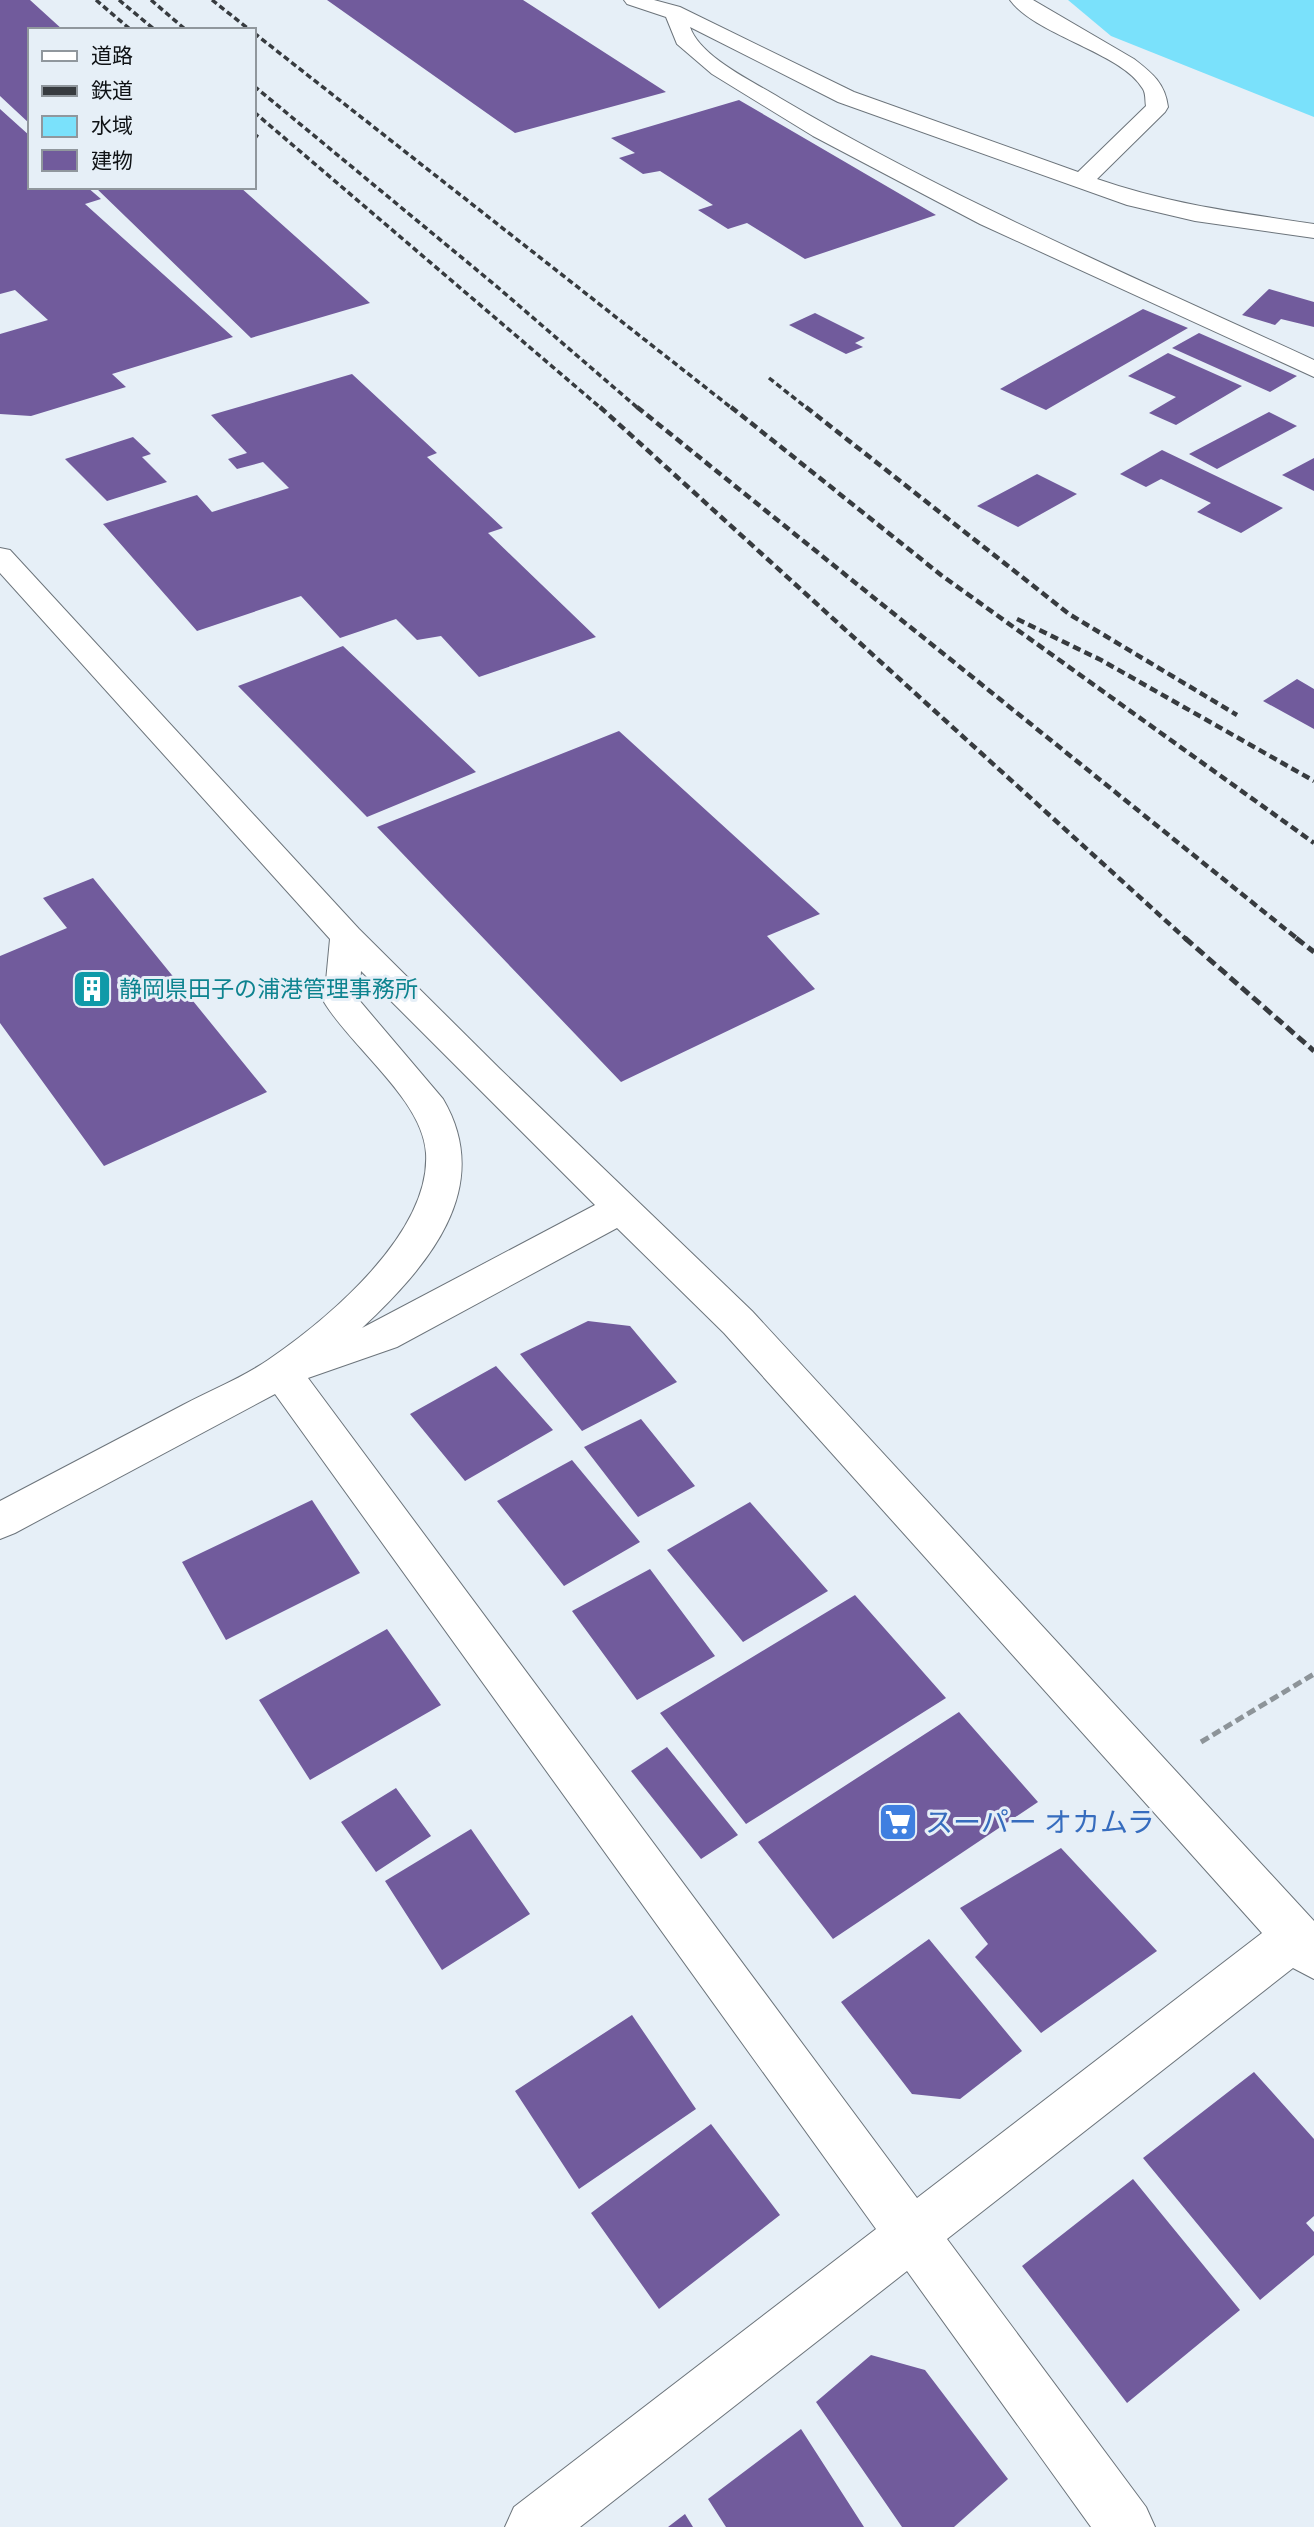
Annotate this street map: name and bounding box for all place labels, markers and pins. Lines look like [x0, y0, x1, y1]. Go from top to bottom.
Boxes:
building icon: 静岡県田子の浦港管理事務所 [71, 968, 113, 1010]
place label: 静岡県田子の浦港管理事務所 [119, 972, 418, 1004]
supermarket icon: スーパー オカムラ [877, 1801, 919, 1843]
place label: スーパー オカムラ [925, 1802, 1155, 1840]

